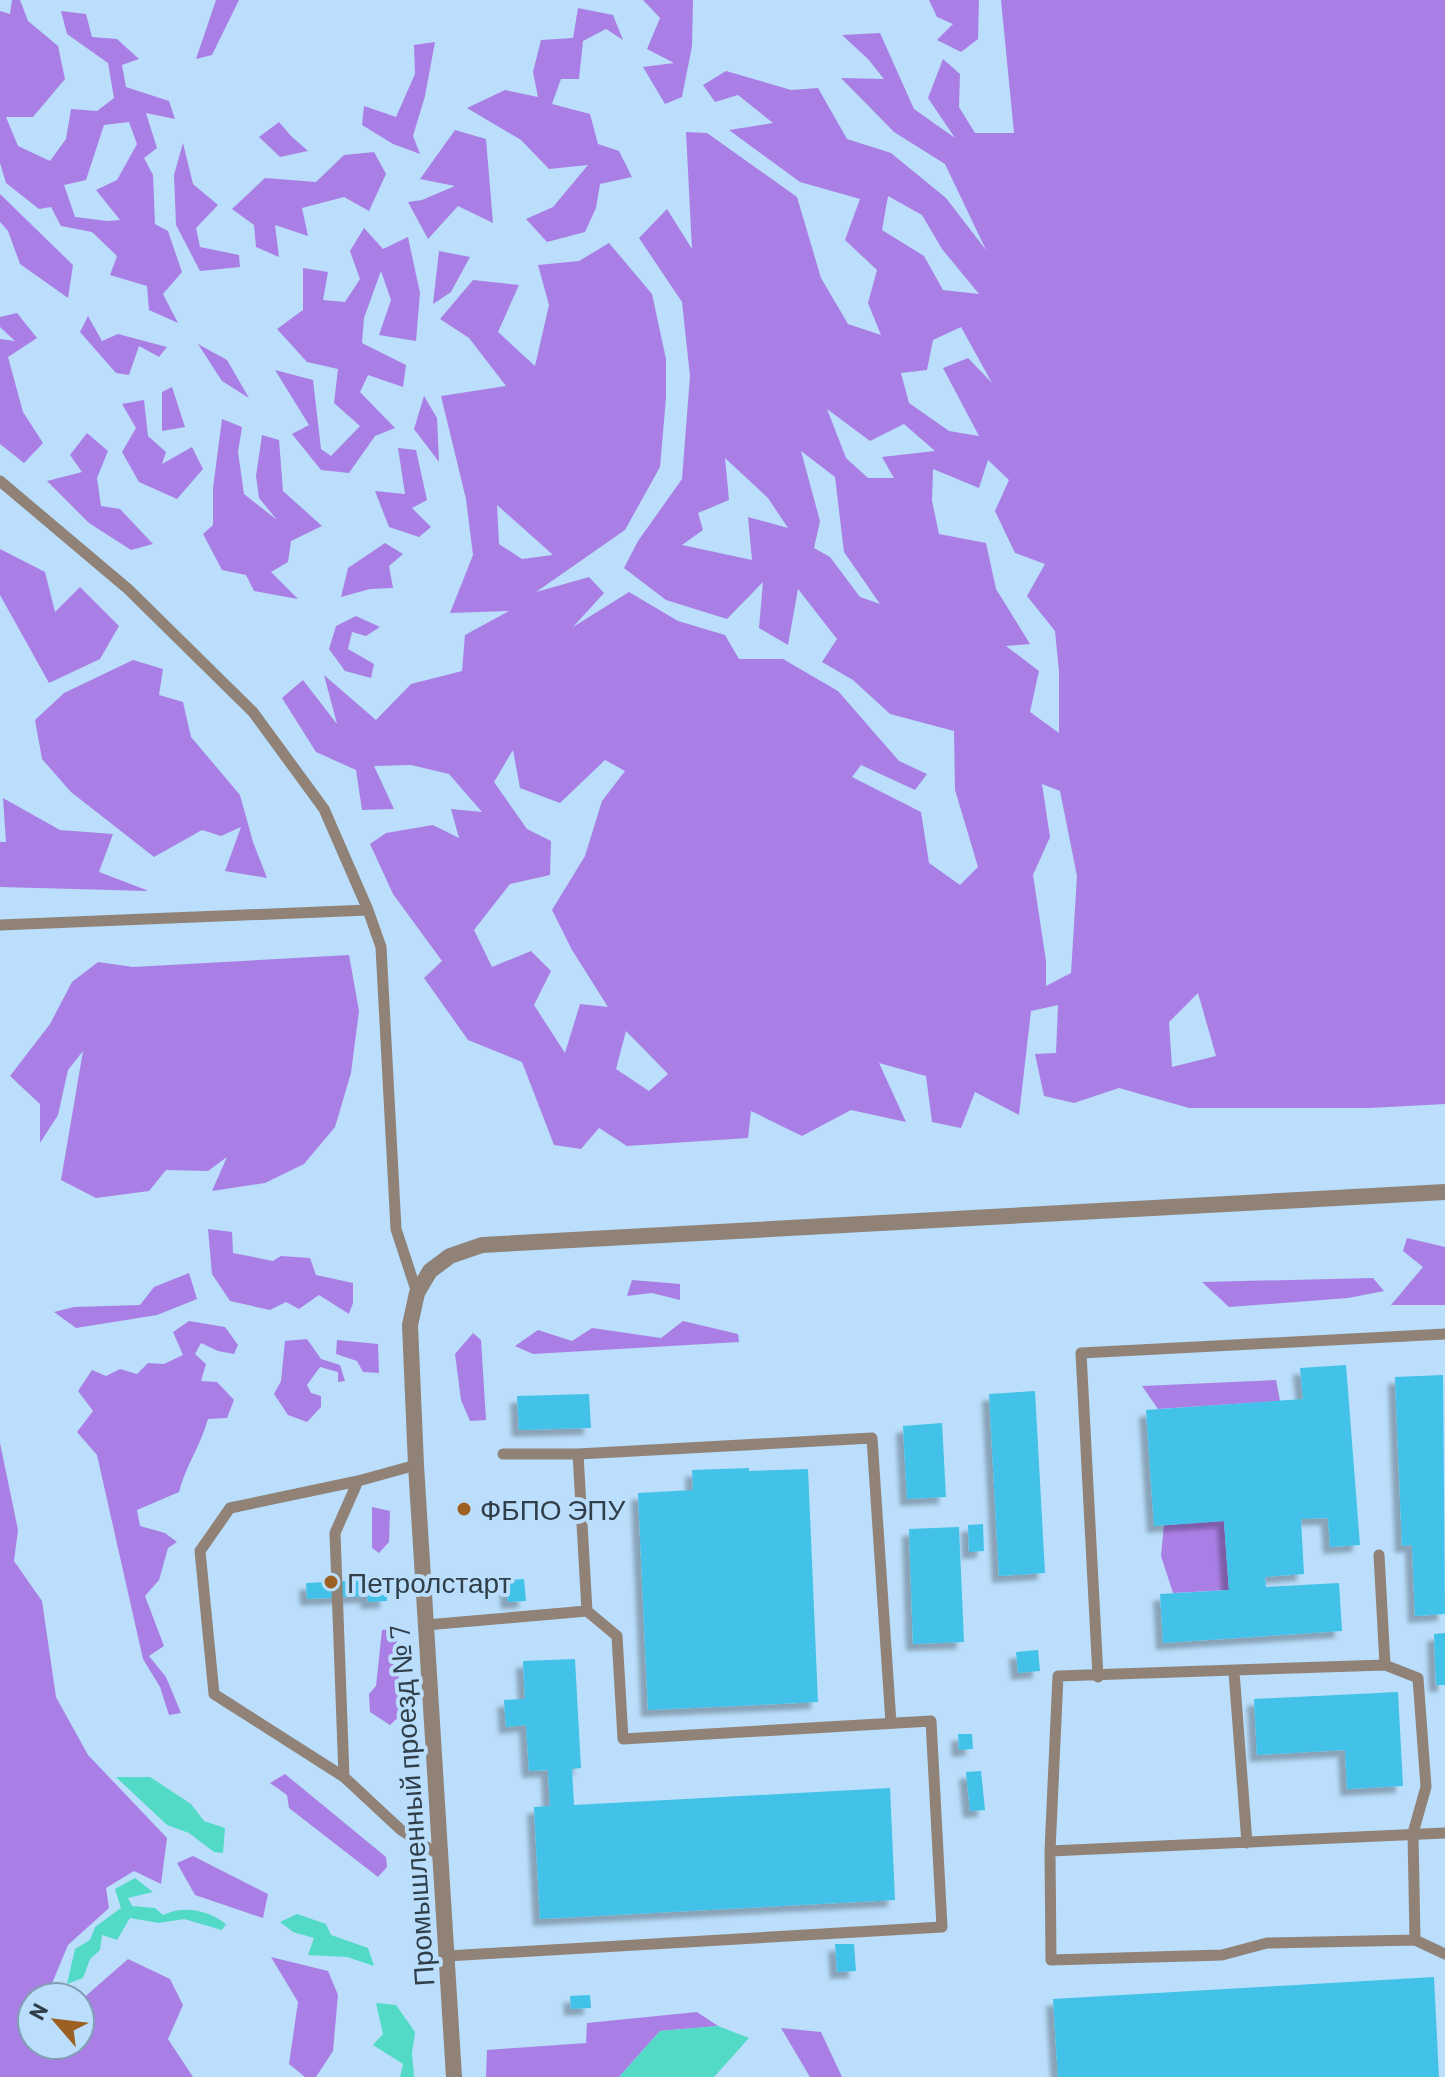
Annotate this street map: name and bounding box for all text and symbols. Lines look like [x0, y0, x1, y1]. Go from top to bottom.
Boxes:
place label: ФБПО ЭПУ [480, 1492, 625, 1526]
marker: ФБПО ЭПУ [455, 1500, 473, 1518]
place label: Петролстарт [347, 1565, 511, 1599]
marker: Петролстарт [322, 1573, 340, 1591]
street label: Промышленный проезд № 7 [381, 1624, 441, 1988]
north arrow [16, 1981, 96, 2061]
text: N [23, 1999, 52, 2024]

